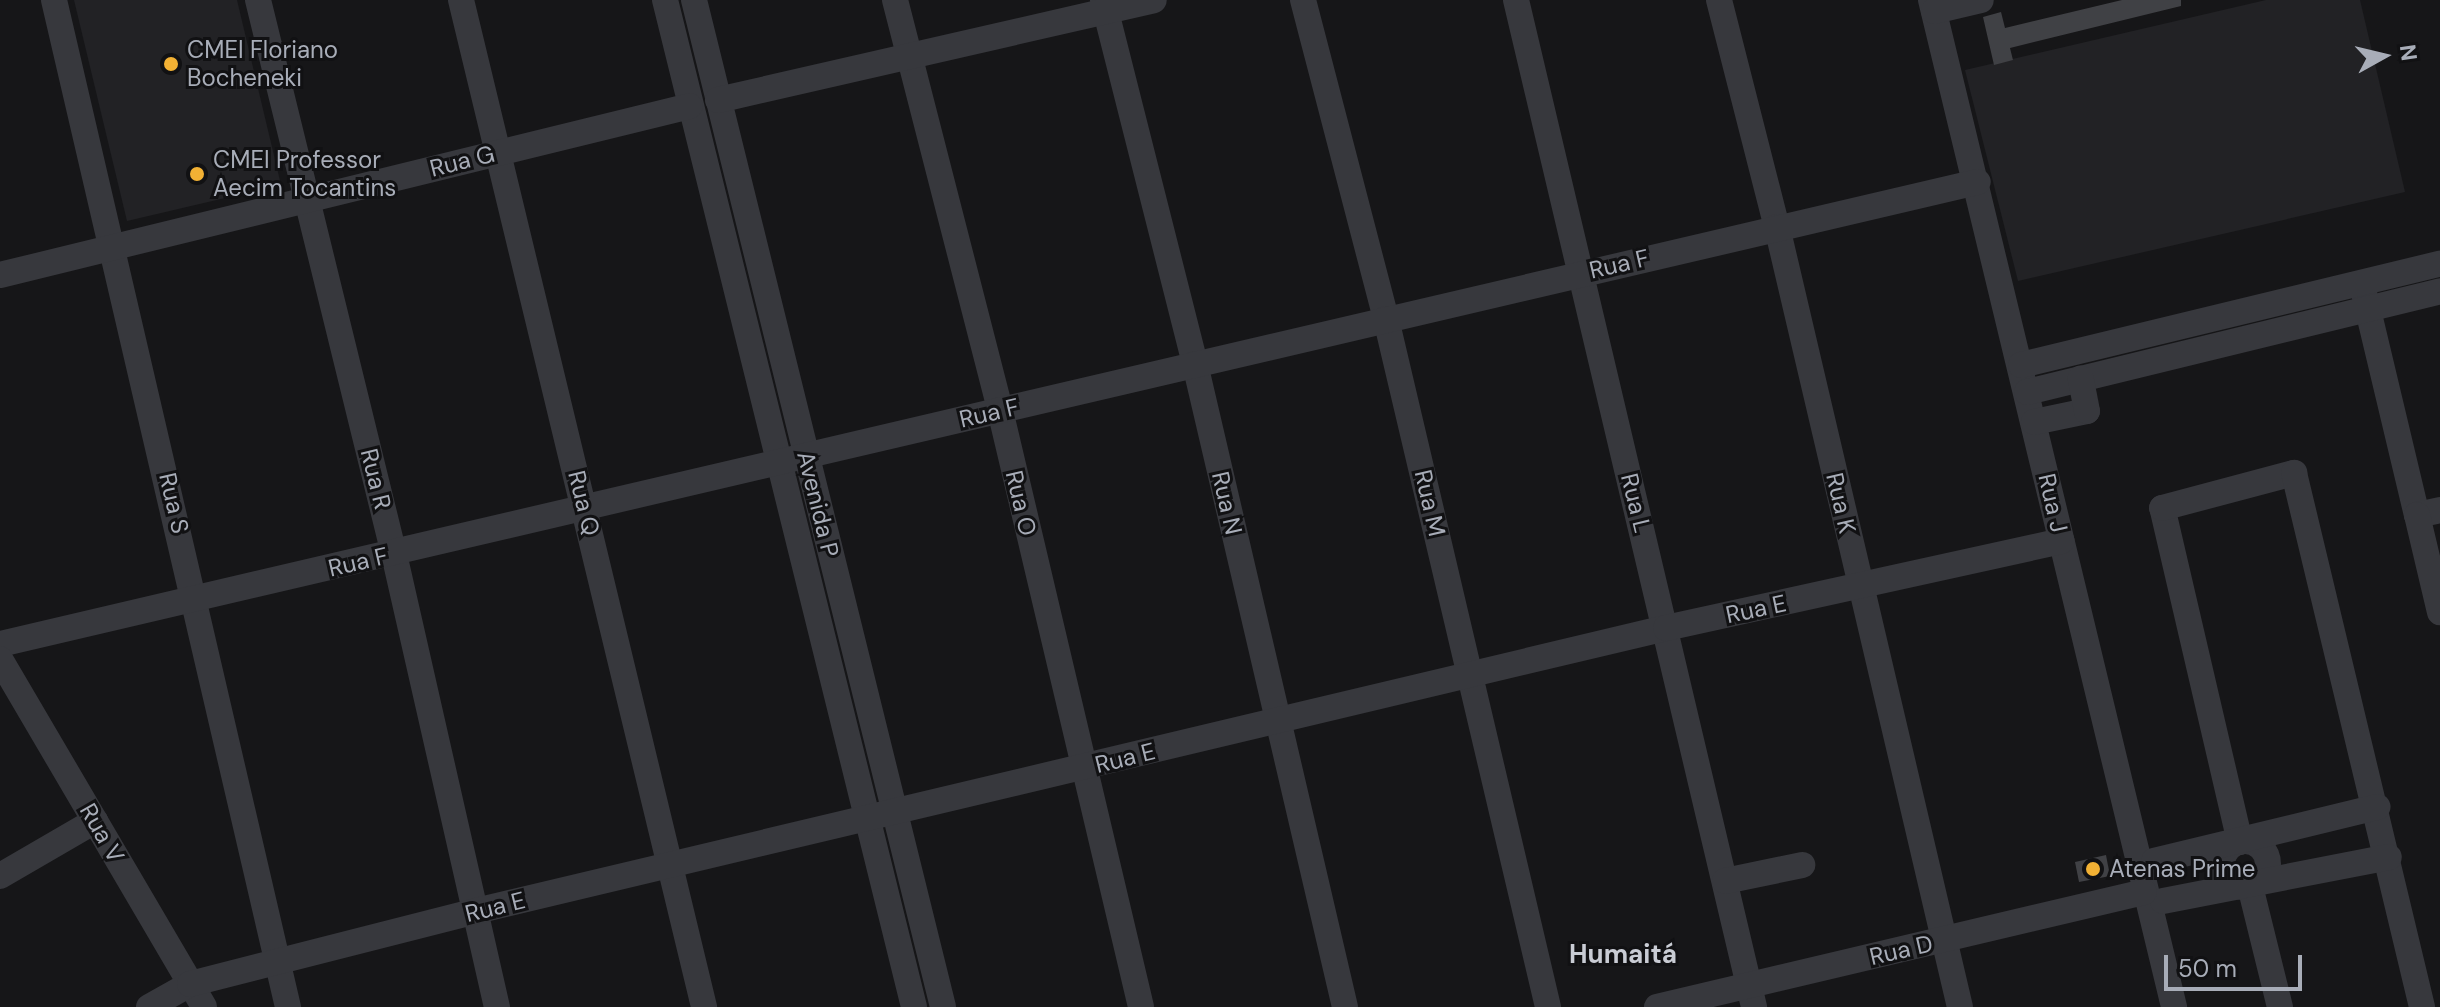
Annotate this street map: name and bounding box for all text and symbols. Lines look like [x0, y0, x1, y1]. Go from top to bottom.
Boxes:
north arrow [2344, 16, 2424, 96]
place label: CMEI Floriano Bocheneki [187, 36, 338, 92]
text: N [2393, 43, 2424, 63]
marker: CMEI Floriano Bocheneki [162, 55, 180, 73]
street label: Rua G [427, 139, 497, 183]
place label: CMEI Professor Aecim Tocantins [213, 146, 396, 202]
marker: CMEI Professor Aecim Tocantins [188, 165, 206, 183]
street label: Rua F [1586, 243, 1652, 285]
street label: Rua F [956, 392, 1022, 434]
street label: Rua R [355, 446, 397, 512]
street label: Avenida P [791, 448, 845, 560]
street label: Rua Q [562, 467, 606, 539]
street label: Rua M [1408, 467, 1452, 539]
street label: Rua O [1000, 468, 1042, 538]
street label: Rua N [1206, 469, 1248, 537]
street label: Rua S [153, 470, 195, 536]
street label: Rua L [1615, 470, 1657, 536]
street label: Rua K [1820, 470, 1862, 536]
street label: Rua J [2032, 471, 2074, 535]
street label: Rua F [325, 541, 391, 583]
street label: Rua E [1723, 589, 1789, 629]
street label: Rua E [1092, 737, 1158, 779]
street label: Rua V [74, 798, 130, 868]
place label: Atenas Prime [2109, 855, 2255, 883]
marker: Atenas Prime [2084, 860, 2102, 878]
street label: Rua E [462, 886, 528, 928]
street label: Rua D [1867, 929, 1935, 971]
district label: Humaitá [1569, 939, 1677, 971]
scale bar [2168, 939, 2306, 989]
text: 50 m [2178, 953, 2237, 984]

